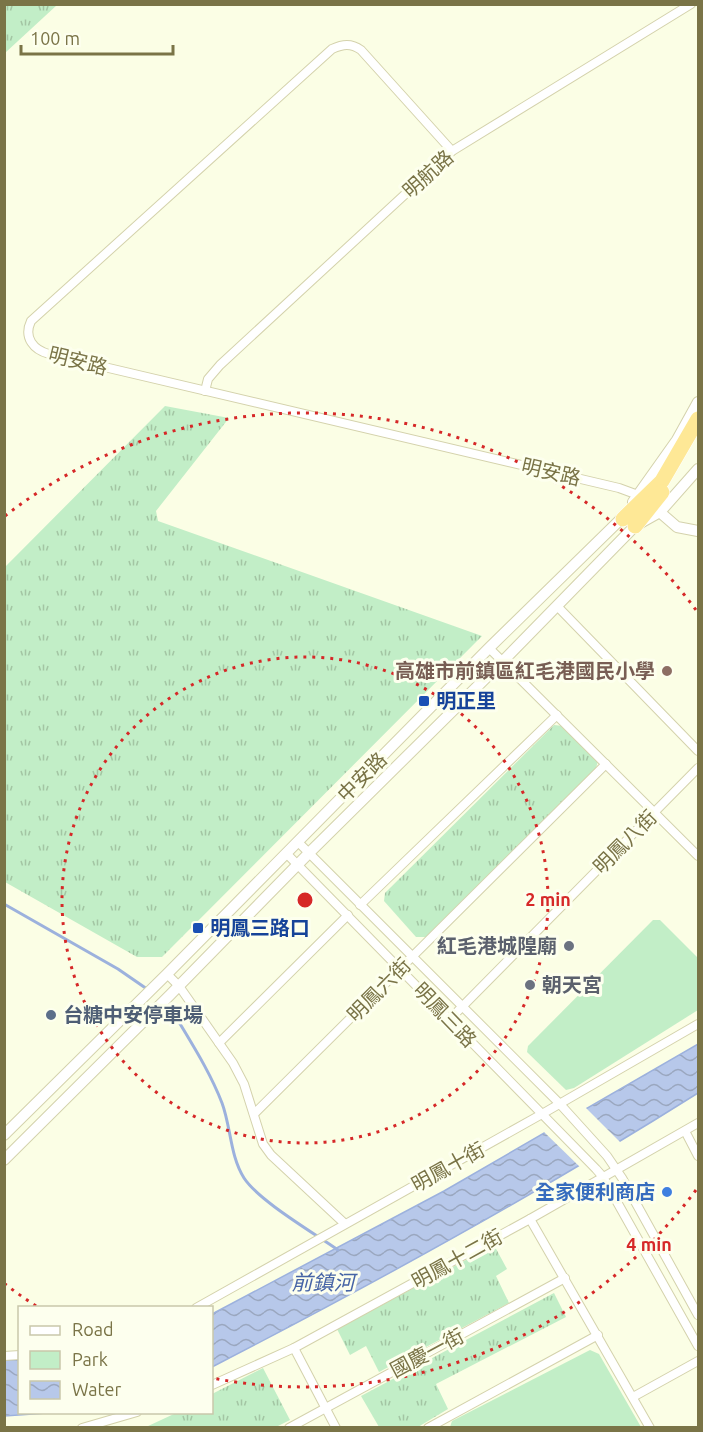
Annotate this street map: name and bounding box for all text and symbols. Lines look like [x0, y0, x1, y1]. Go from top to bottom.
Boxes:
scale bar [21, 18, 172, 56]
text: 100 m [30, 28, 80, 48]
street label: 明航路 [398, 145, 458, 202]
street label: 明安路 [46, 342, 110, 379]
street label: 明安路 [519, 454, 583, 489]
place label: 高雄市前鎮區紅毛港國民小學 [395, 659, 655, 682]
marker: 高雄市前鎮區紅毛港國民小學 [660, 664, 674, 678]
place label: 明正里 [436, 689, 496, 712]
marker: 明正里 [417, 694, 431, 708]
street label: 中安路 [332, 747, 391, 806]
street label: 明鳳八街 [588, 805, 661, 878]
text: 2 min [525, 889, 571, 909]
centre of rings [295, 890, 315, 910]
place label: 明鳳三路口 [210, 916, 310, 939]
marker: 明鳳三路口 [191, 921, 205, 935]
place label: 紅毛港城隍廟 [437, 934, 557, 957]
marker: 紅毛港城隍廟 [562, 939, 576, 953]
street label: 明鳳六街 [342, 953, 415, 1026]
place label: 朝天宮 [542, 973, 602, 996]
street label: 明鳳三路 [409, 978, 481, 1051]
marker: 朝天宮 [523, 978, 537, 992]
place label: 台糖中安停車場 [63, 1003, 203, 1026]
marker: 台糖中安停車場 [44, 1008, 58, 1022]
street label: 明鳳十街 [407, 1137, 488, 1196]
place label: 全家便利商店 [535, 1180, 655, 1203]
marker: 全家便利商店 [660, 1185, 674, 1199]
street label: 明鳳十二街 [407, 1224, 506, 1293]
text: 4 min [626, 1234, 672, 1254]
water label: 前鎮河 [292, 1270, 358, 1294]
legend [18, 1306, 213, 1414]
text: Road [72, 1319, 114, 1339]
street label: 國慶一街 [386, 1324, 467, 1381]
text: Park [72, 1349, 108, 1369]
text: Water [72, 1379, 122, 1399]

